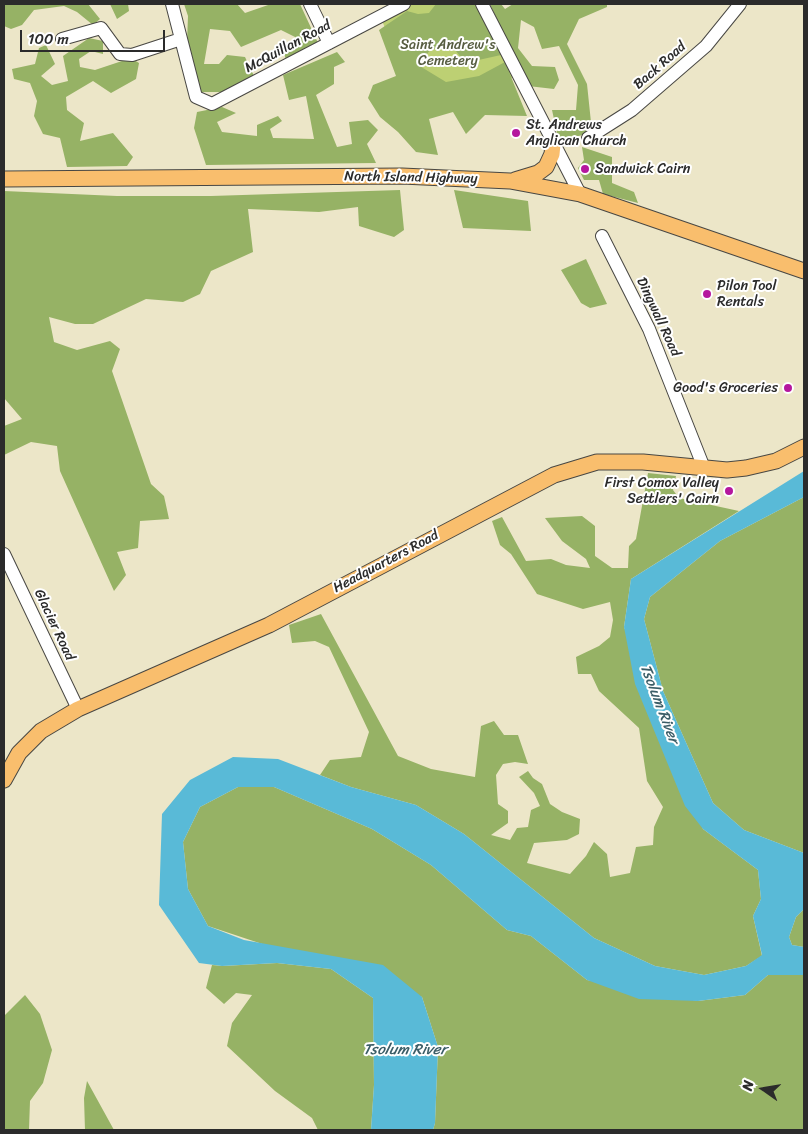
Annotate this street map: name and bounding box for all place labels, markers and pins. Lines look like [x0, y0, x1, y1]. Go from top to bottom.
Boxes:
place label: St. Andrews Anglican Church [526, 117, 626, 150]
marker: St. Andrews Anglican Church [510, 127, 522, 139]
place label: Sandwick Cairn [595, 161, 690, 177]
marker: Sandwick Cairn [579, 163, 591, 175]
place label: Pilon Tool Rentals [717, 278, 776, 310]
marker: Pilon Tool Rentals [701, 288, 713, 300]
place label: Good's Groceries [673, 380, 778, 396]
marker: Good's Groceries [782, 382, 794, 394]
place label: First Comox Valley Settlers' Cairn [605, 475, 719, 508]
marker: First Comox Valley Settlers' Cairn [723, 485, 735, 497]

